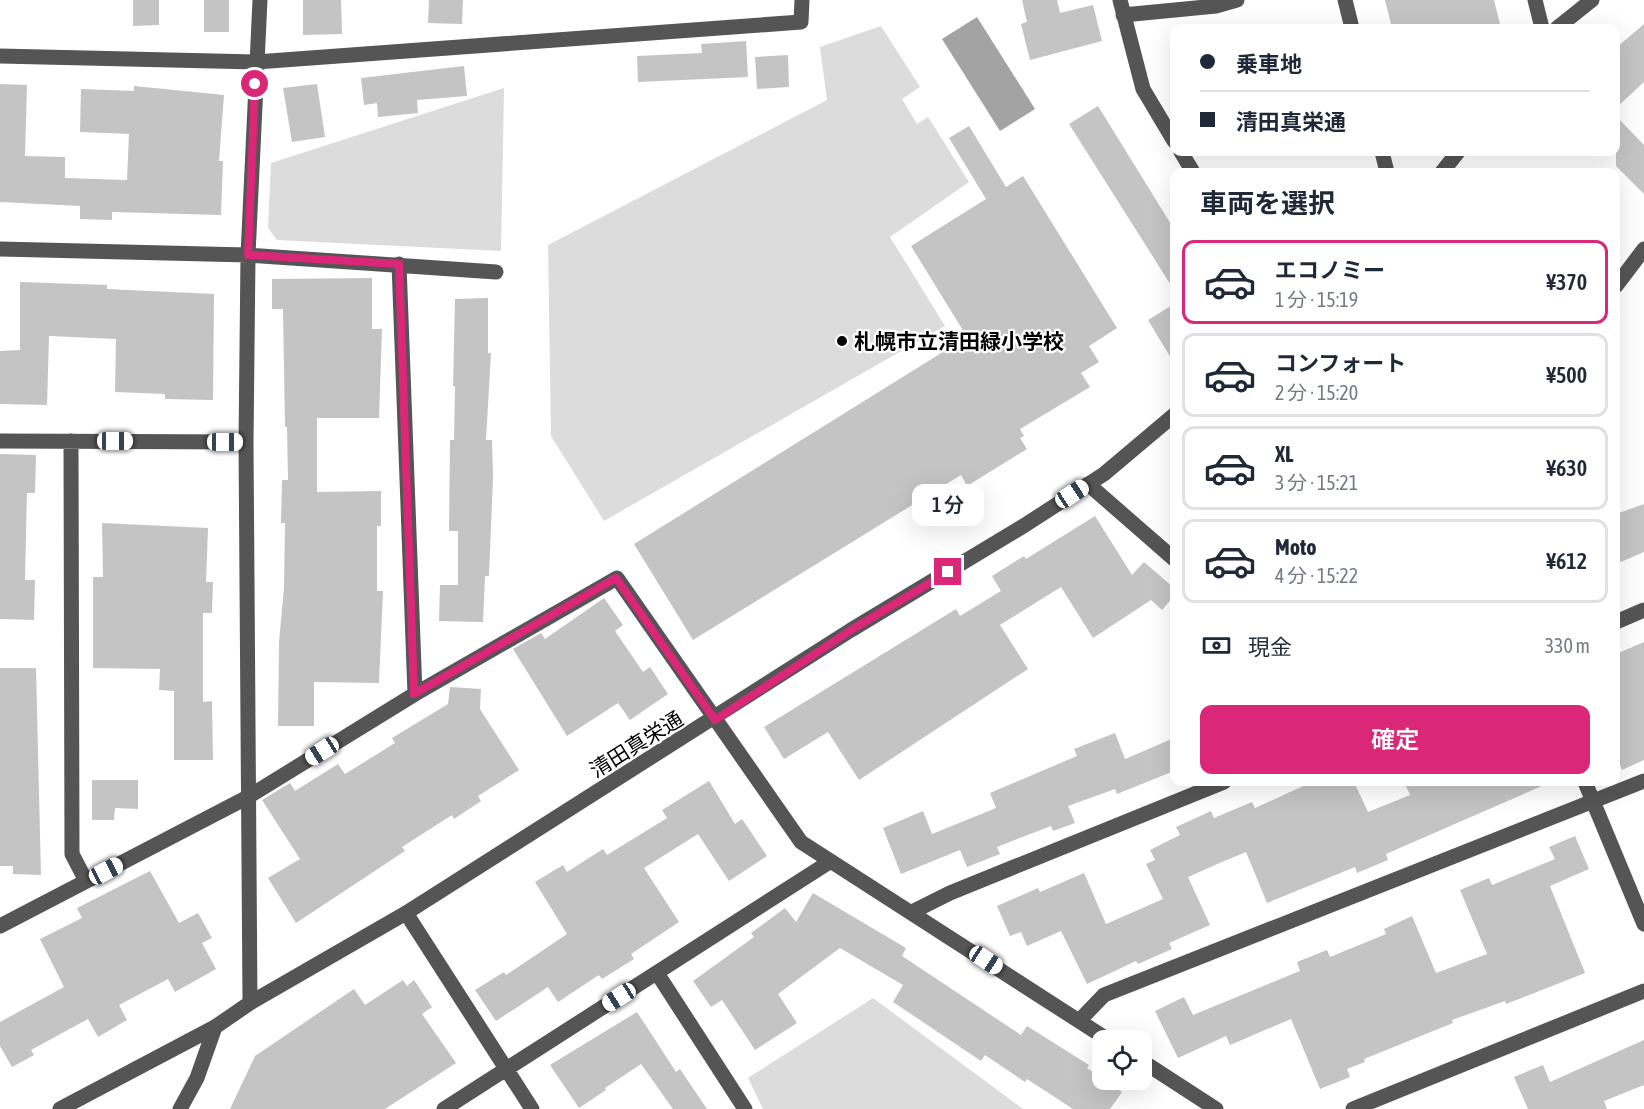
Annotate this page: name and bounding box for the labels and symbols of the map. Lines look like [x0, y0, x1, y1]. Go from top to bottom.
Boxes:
route start [241, 70, 268, 97]
place label: 札幌市立清田緑小学校 [854, 329, 1064, 353]
marker: 札幌市立清田緑小学校 [835, 334, 849, 348]
car [97, 432, 133, 450]
car [207, 433, 243, 451]
car [1052, 477, 1092, 511]
callout: 1 分 [912, 485, 984, 527]
route end [934, 558, 961, 585]
street label: 清田真栄通 [585, 706, 687, 782]
car [302, 734, 342, 768]
car [86, 855, 126, 887]
car [966, 943, 1006, 977]
car [599, 980, 639, 1014]

